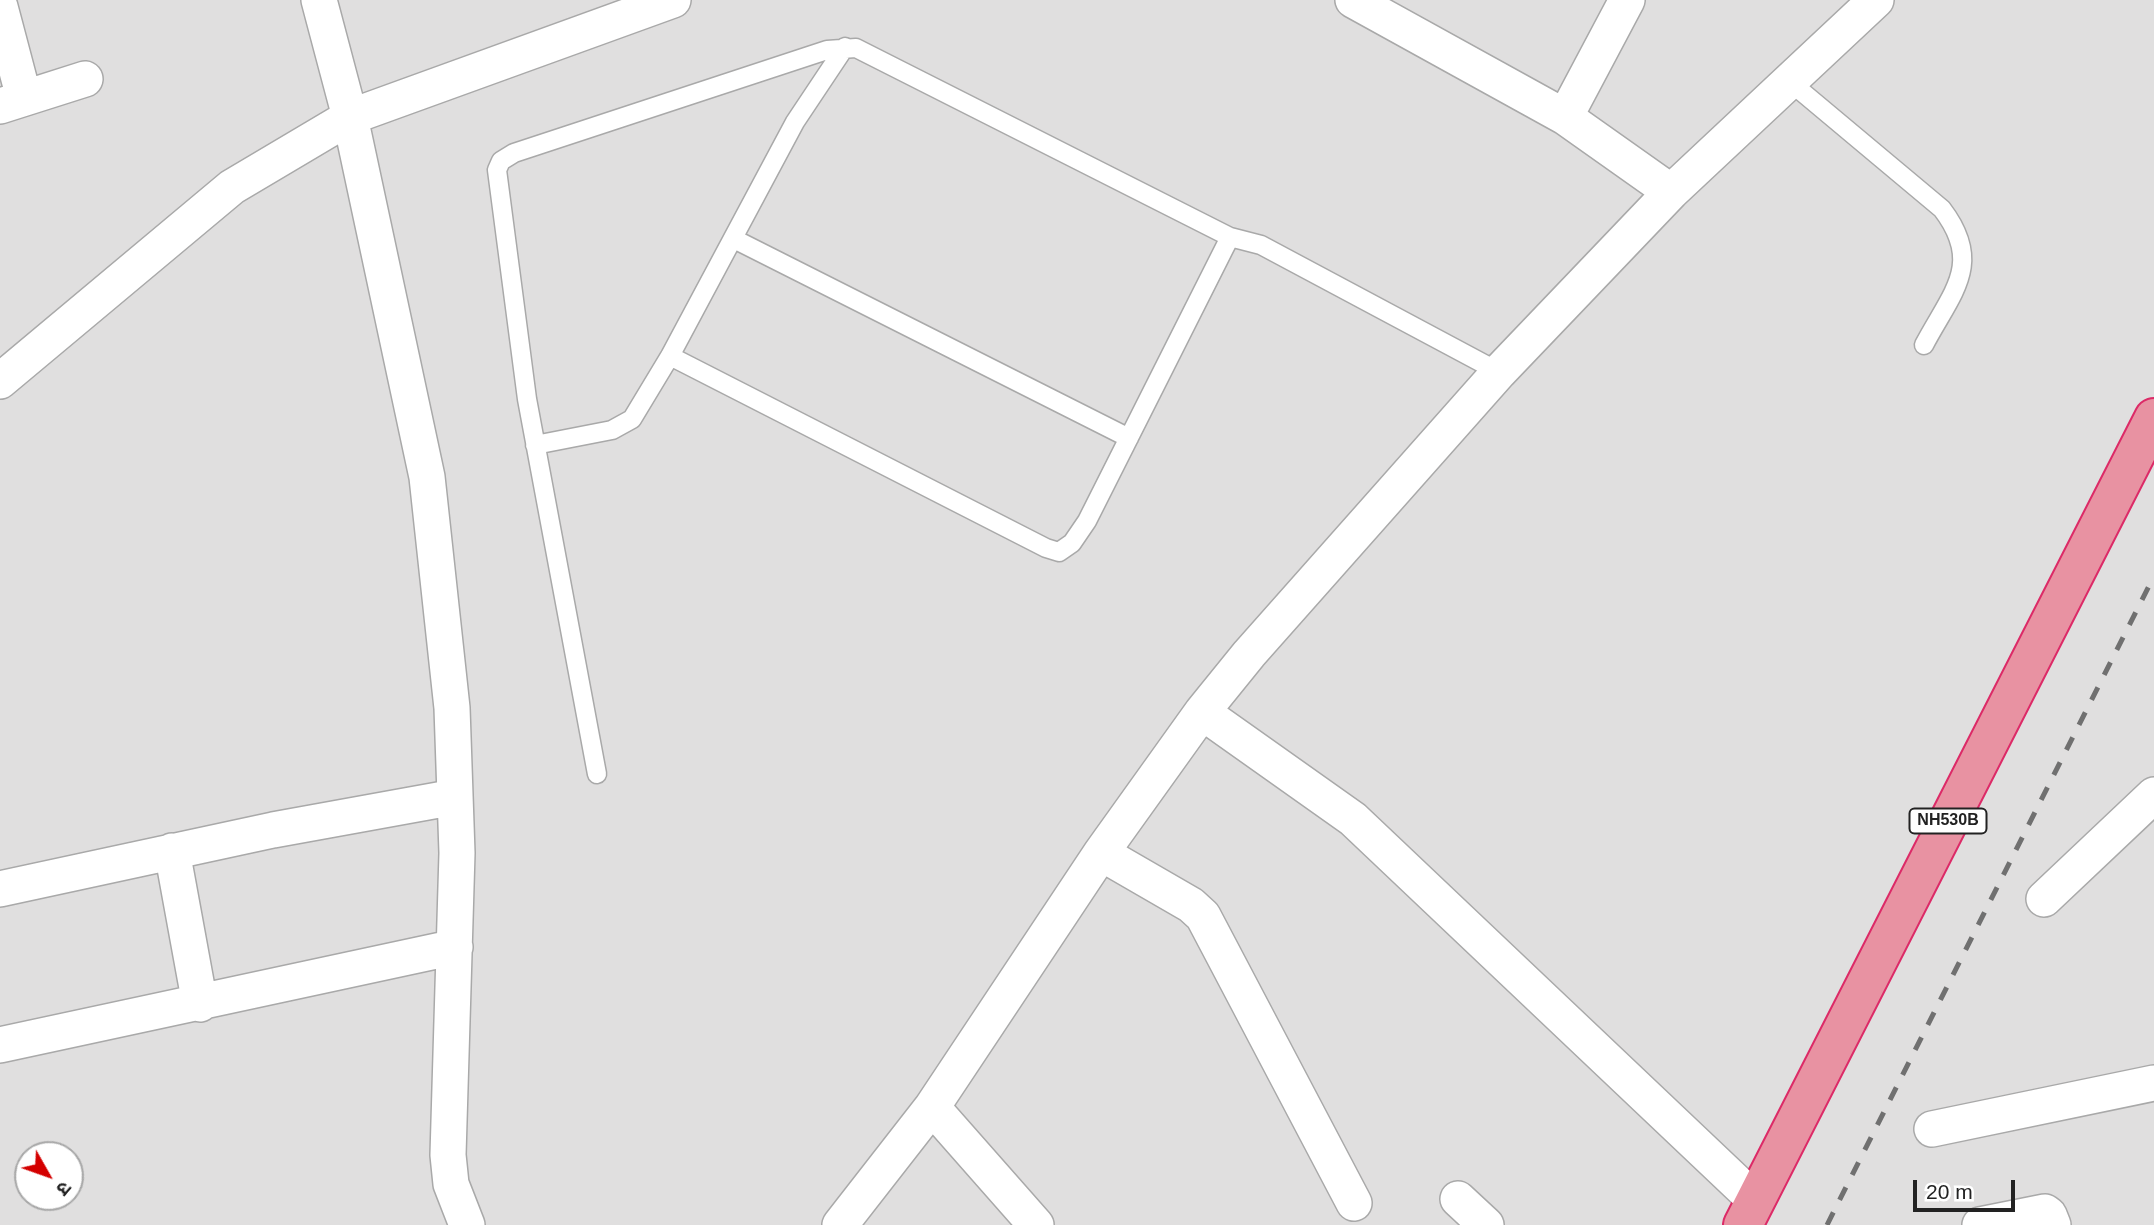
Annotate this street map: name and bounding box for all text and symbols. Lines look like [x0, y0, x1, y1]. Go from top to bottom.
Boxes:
road number: NH530B [1910, 808, 1986, 834]
north arrow [14, 1141, 84, 1211]
scale bar [1916, 1166, 2018, 1210]
text: उ [52, 1178, 76, 1200]
text: 20 m [1926, 1180, 1973, 1203]

